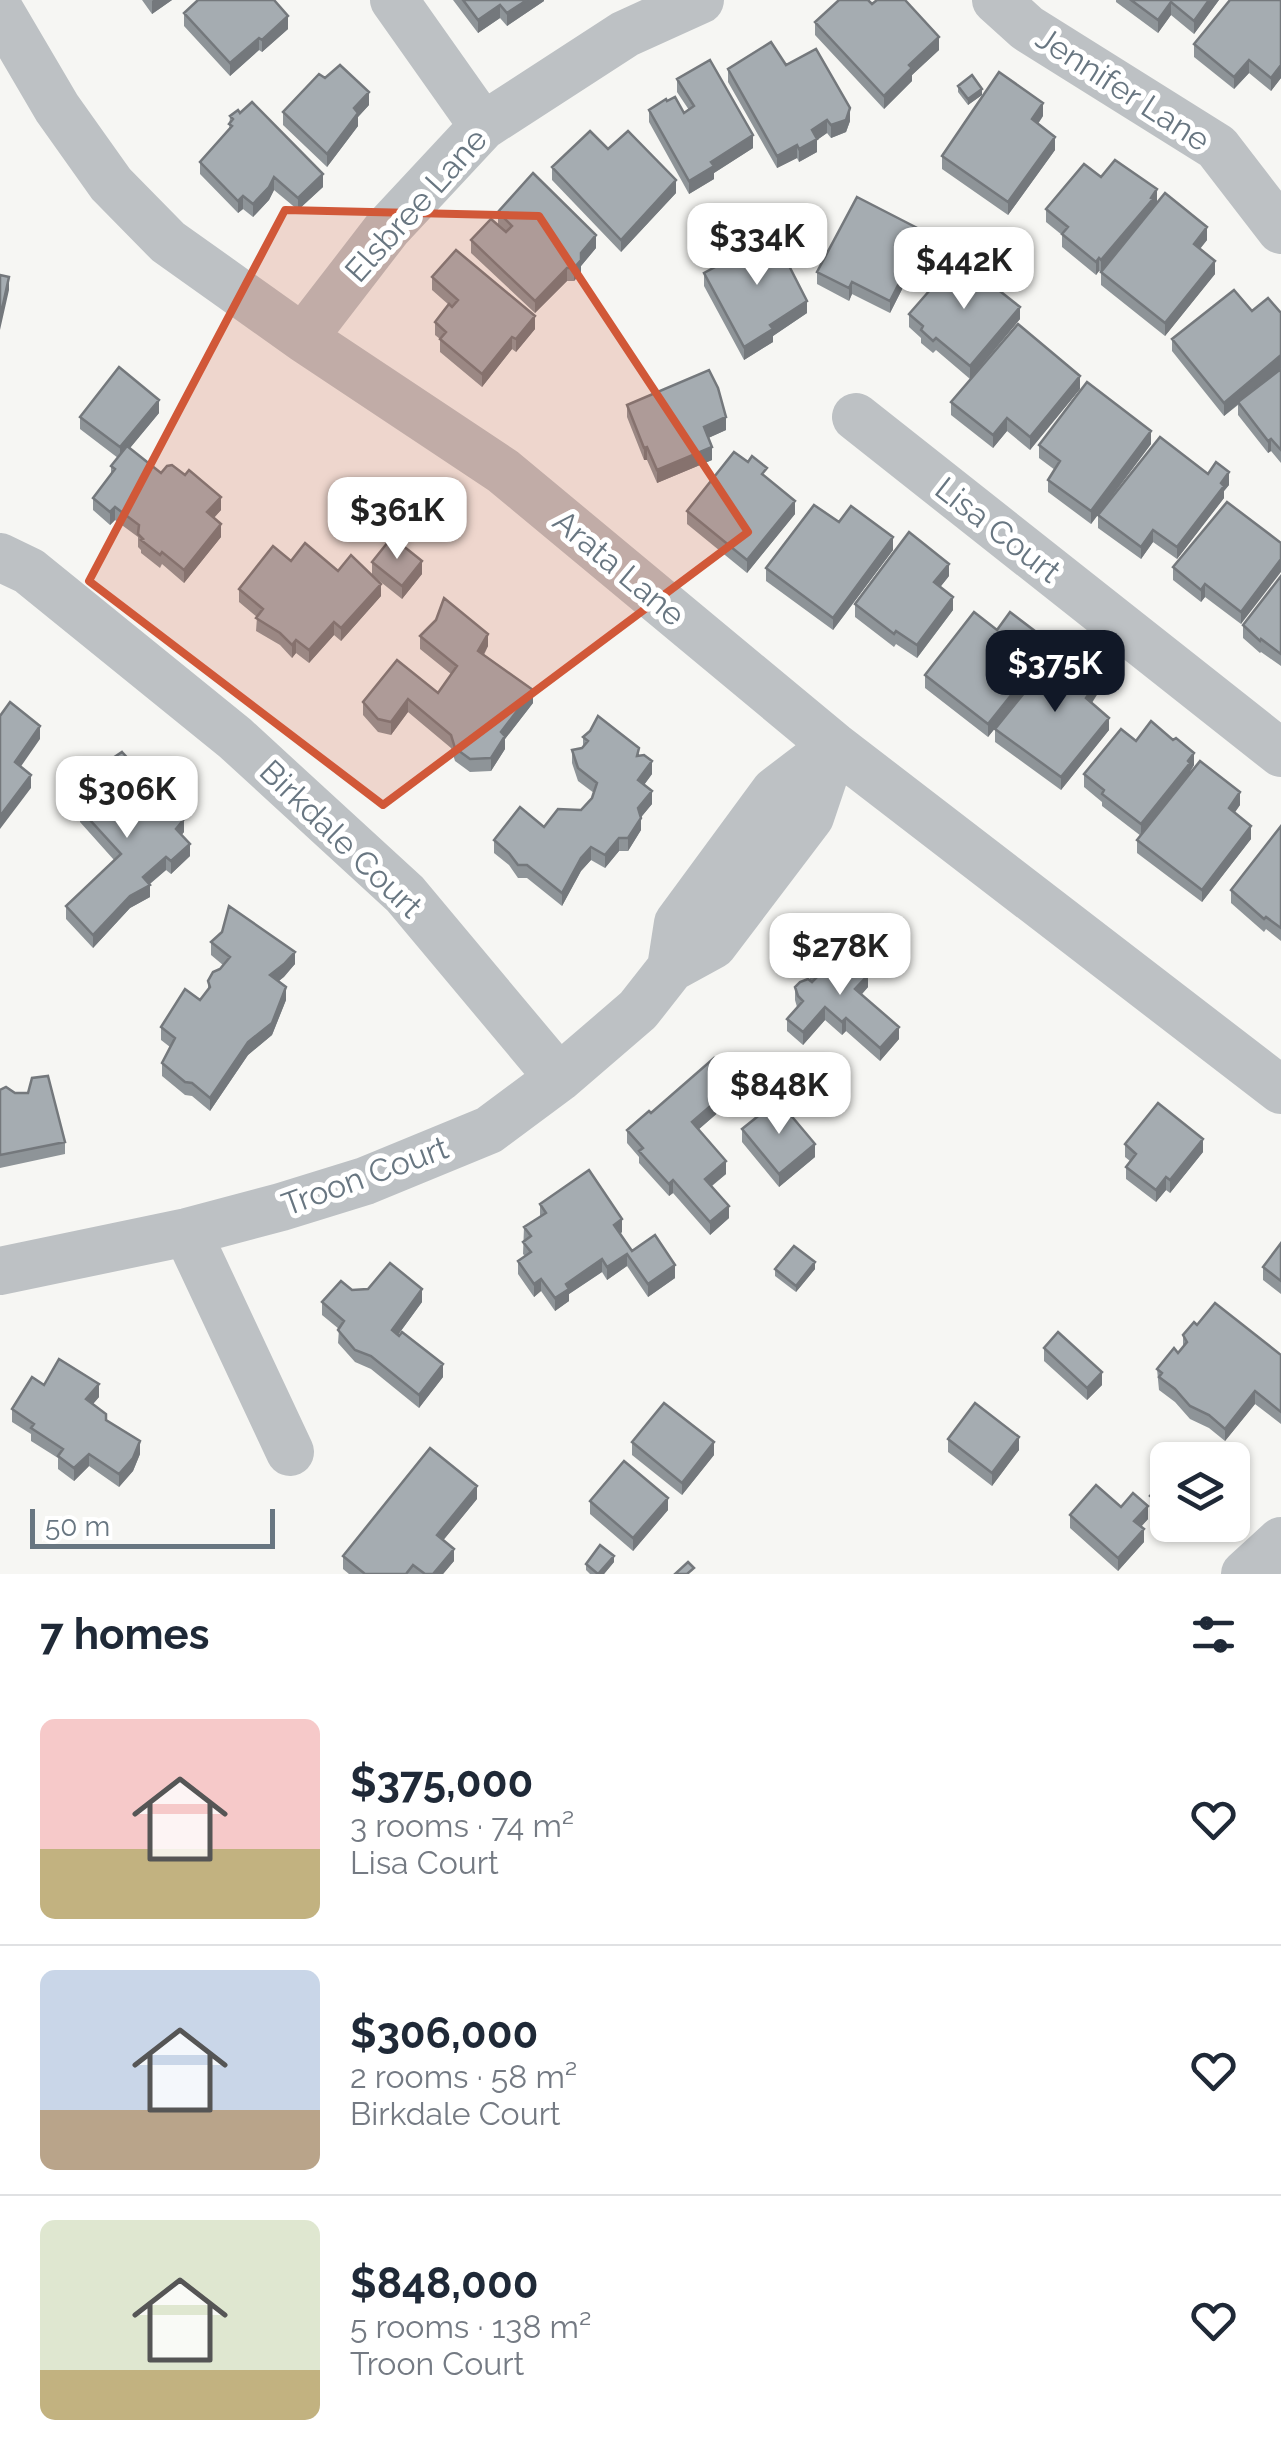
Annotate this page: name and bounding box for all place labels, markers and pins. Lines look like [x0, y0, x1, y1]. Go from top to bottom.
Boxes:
pin: $334K [687, 203, 827, 288]
pin: $442K [894, 227, 1034, 312]
pin: $361K [327, 477, 467, 562]
pin: $375K [985, 630, 1125, 715]
pin: $306K [57, 756, 197, 841]
pin: $278K [770, 913, 910, 998]
pin: $848K [709, 1052, 849, 1137]

